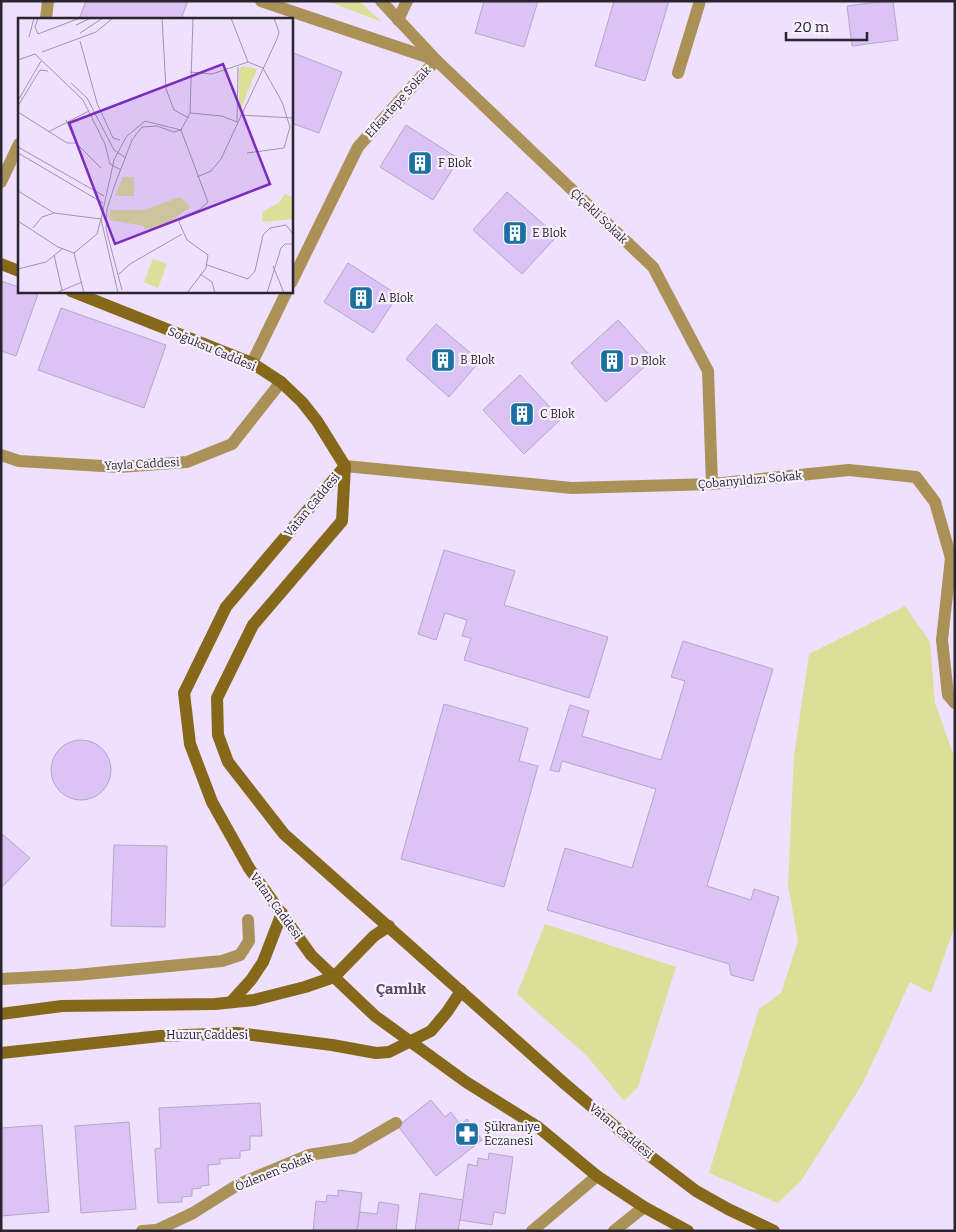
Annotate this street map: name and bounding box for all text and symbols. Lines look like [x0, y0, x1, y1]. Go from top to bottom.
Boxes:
scale bar [786, 10, 867, 42]
inset map [18, 18, 292, 292]
text: 20 m [794, 18, 830, 36]
street label: Efkartepe Sokak [362, 63, 434, 141]
building icon: F Blok [407, 150, 433, 176]
place label: F Blok [438, 156, 472, 170]
street label: Çiçekli Sokak [568, 186, 630, 247]
building icon: E Blok [502, 220, 528, 246]
place label: E Blok [532, 226, 567, 240]
building icon: A Blok [348, 285, 374, 311]
place label: A Blok [378, 291, 414, 305]
street label: Soğuksu Caddesi [166, 324, 259, 374]
building icon: B Blok [430, 347, 456, 373]
building icon: D Blok [599, 348, 625, 374]
place label: B Blok [460, 353, 495, 367]
place label: D Blok [630, 354, 666, 368]
building icon: C Blok [509, 401, 535, 427]
place label: C Blok [540, 407, 575, 421]
street label: Yayla Caddesi [104, 455, 180, 473]
street label: Çobanyıldızı Sokak [697, 468, 803, 492]
street label: Vatan Caddesi [281, 470, 343, 540]
street label: Vatan Caddesi [247, 870, 305, 942]
district label: Çamlık [376, 980, 426, 998]
street label: Huzur Caddesi [166, 1028, 248, 1042]
street label: Vatan Caddesi [586, 1100, 656, 1162]
place label: Şükraniye Eczanesi [484, 1120, 540, 1148]
pharmacy icon: Şükraniye Eczanesi [454, 1121, 480, 1147]
street label: Özlenen Sokak [233, 1149, 315, 1194]

